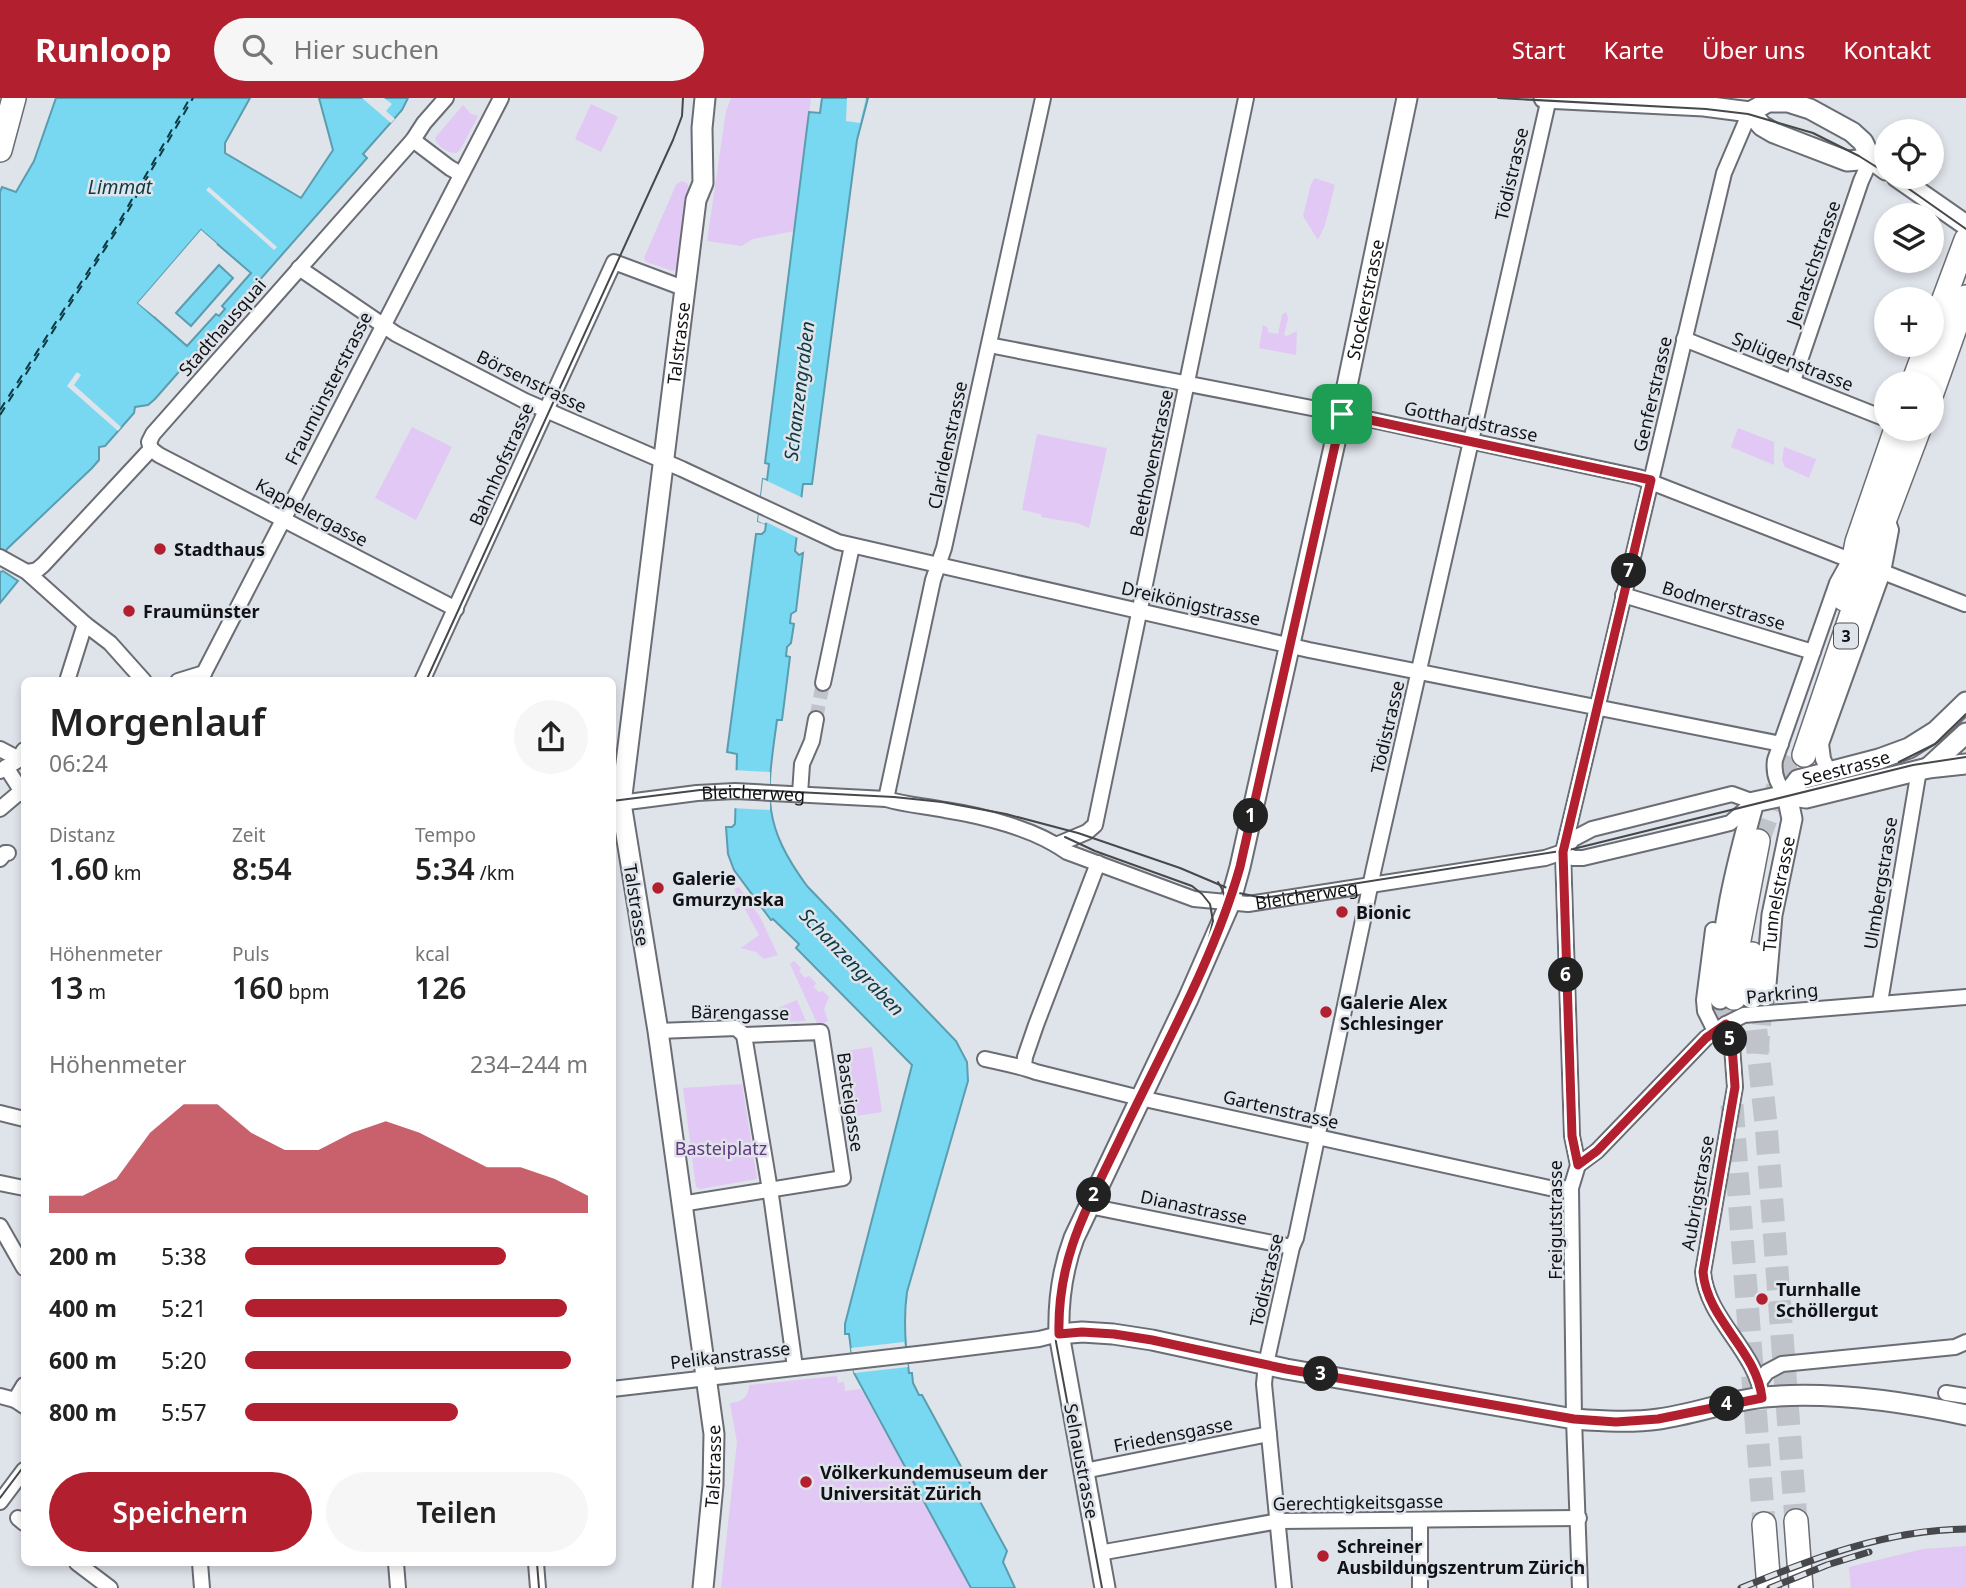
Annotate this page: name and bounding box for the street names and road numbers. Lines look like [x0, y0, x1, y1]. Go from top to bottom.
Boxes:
street label: Tödistrasse [1489, 125, 1533, 223]
street label: Jenatschstrasse [1780, 197, 1846, 331]
street label: Stockerstrasse [1341, 237, 1389, 362]
street label: Stadthausquai [173, 273, 271, 381]
street label: Talstrasse [661, 300, 695, 386]
street label: Fraumünsterstrasse [279, 307, 377, 469]
street label: Splügenstrasse [1729, 326, 1857, 396]
street label: Genferstrasse [1627, 334, 1677, 454]
street label: Börsenstrasse [473, 344, 591, 418]
street label: Claridenstrasse [922, 379, 972, 511]
street label: Beethovenstrasse [1124, 387, 1178, 539]
street label: Gotthardstrasse [1402, 395, 1540, 447]
street label: Bahnhofstrasse [463, 399, 539, 529]
street label: Kappelergasse [252, 472, 372, 552]
street label: Dreikönigstrasse [1119, 575, 1263, 631]
street label: Bodmerstrasse [1659, 575, 1789, 635]
road number: 3 [1834, 624, 1858, 649]
street label: Tödistrasse [1365, 678, 1409, 776]
street label: Seestrasse [1799, 744, 1893, 791]
street label: Bleicherweg [701, 779, 806, 807]
street label: Ulmbergstrasse [1858, 815, 1902, 951]
street label: Tunnelstrasse [1757, 834, 1800, 953]
street label: Talstrasse [619, 862, 655, 948]
street label: Bleicherweg [1253, 875, 1360, 915]
street label: Parkring [1745, 977, 1819, 1009]
street label: Bärengasse [690, 999, 790, 1025]
street label: Basteigasse [832, 1051, 870, 1153]
street label: Gartenstrasse [1221, 1084, 1341, 1134]
street label: Aubrigstrasse [1675, 1134, 1719, 1252]
street label: Freigutstrasse [1543, 1160, 1567, 1280]
street label: Dianastrasse [1138, 1184, 1250, 1230]
street label: Tödistrasse [1244, 1231, 1288, 1329]
street label: Pelikanstrasse [669, 1336, 791, 1374]
street label: Selnaustrasse [1059, 1401, 1105, 1521]
street label: Friedensgasse [1111, 1411, 1235, 1457]
street label: Talstrasse [699, 1423, 726, 1509]
street label: Gerechtigkeitsgasse [1273, 1489, 1443, 1515]

